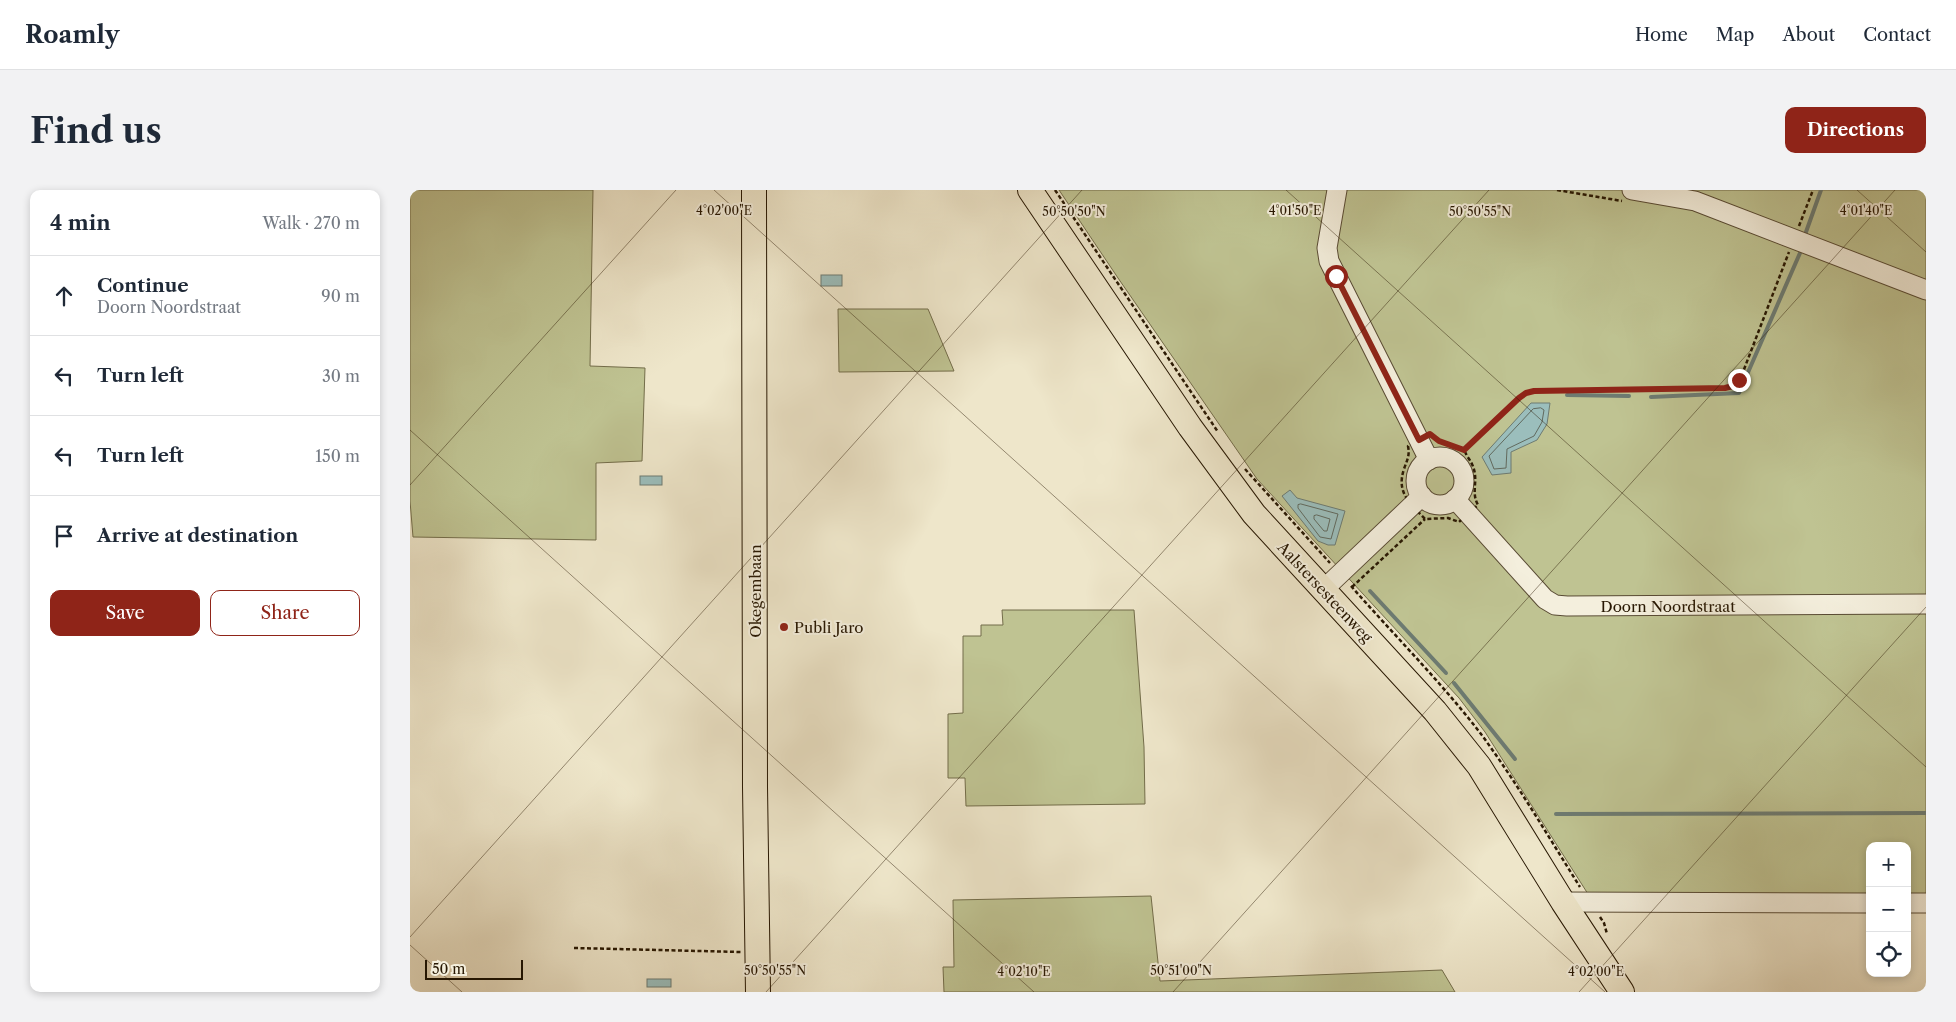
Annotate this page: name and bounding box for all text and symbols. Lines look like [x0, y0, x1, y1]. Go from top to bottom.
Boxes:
text: Roamly [25, 20, 119, 49]
text: Home [1635, 24, 1688, 46]
text: Map [1716, 24, 1754, 46]
text: About [1782, 24, 1835, 46]
text: Contact [1863, 24, 1931, 46]
button: Directions [1785, 107, 1926, 153]
text: Find us [30, 109, 162, 152]
text: 4°02'00"E [696, 203, 752, 218]
text: 4°01'50"E [1269, 203, 1321, 218]
text: 4°01'40"E [1840, 203, 1892, 218]
text: 50°50'50"N [1042, 204, 1106, 219]
text: 50°50'55"N [1449, 204, 1511, 219]
text: 4 min [50, 210, 111, 235]
text: Walk · 270 m [262, 213, 360, 233]
route start [1325, 265, 1348, 288]
text: Continue [97, 274, 189, 297]
icon: ahead [50, 282, 78, 310]
text: 90 m [321, 286, 360, 306]
text: Doorn Noordstraat [97, 297, 241, 317]
icon: left [50, 362, 78, 390]
text: Turn left [97, 364, 184, 387]
text: 30 m [322, 366, 360, 386]
route end [1728, 369, 1751, 392]
icon: left [50, 442, 78, 470]
text: Turn left [97, 444, 184, 467]
text: 150 m [315, 446, 360, 466]
icon: arrive [50, 522, 78, 550]
text: Arrive at destination [97, 524, 298, 547]
street label: Aalstersesteenweg [1273, 537, 1377, 646]
street label: Okegembaan [746, 544, 765, 638]
button: Save [50, 590, 200, 636]
button: Share [210, 590, 360, 636]
street label: Doorn Noordstraat [1600, 597, 1736, 616]
place label: Publi Jaro [794, 618, 864, 637]
marker: Publi Jaro [778, 621, 790, 633]
map controls [1866, 842, 1911, 977]
button: + [1866, 842, 1911, 887]
button: − [1866, 887, 1911, 932]
button: locate [1866, 932, 1911, 977]
scale bar [425, 957, 522, 980]
text: 50 m [432, 960, 465, 978]
text: 50°50'55"N [744, 963, 806, 978]
text: 50°51'00"N [1150, 963, 1212, 978]
text: 4°02'10"E [997, 964, 1051, 979]
text: 4°02'00"E [1568, 964, 1624, 979]

